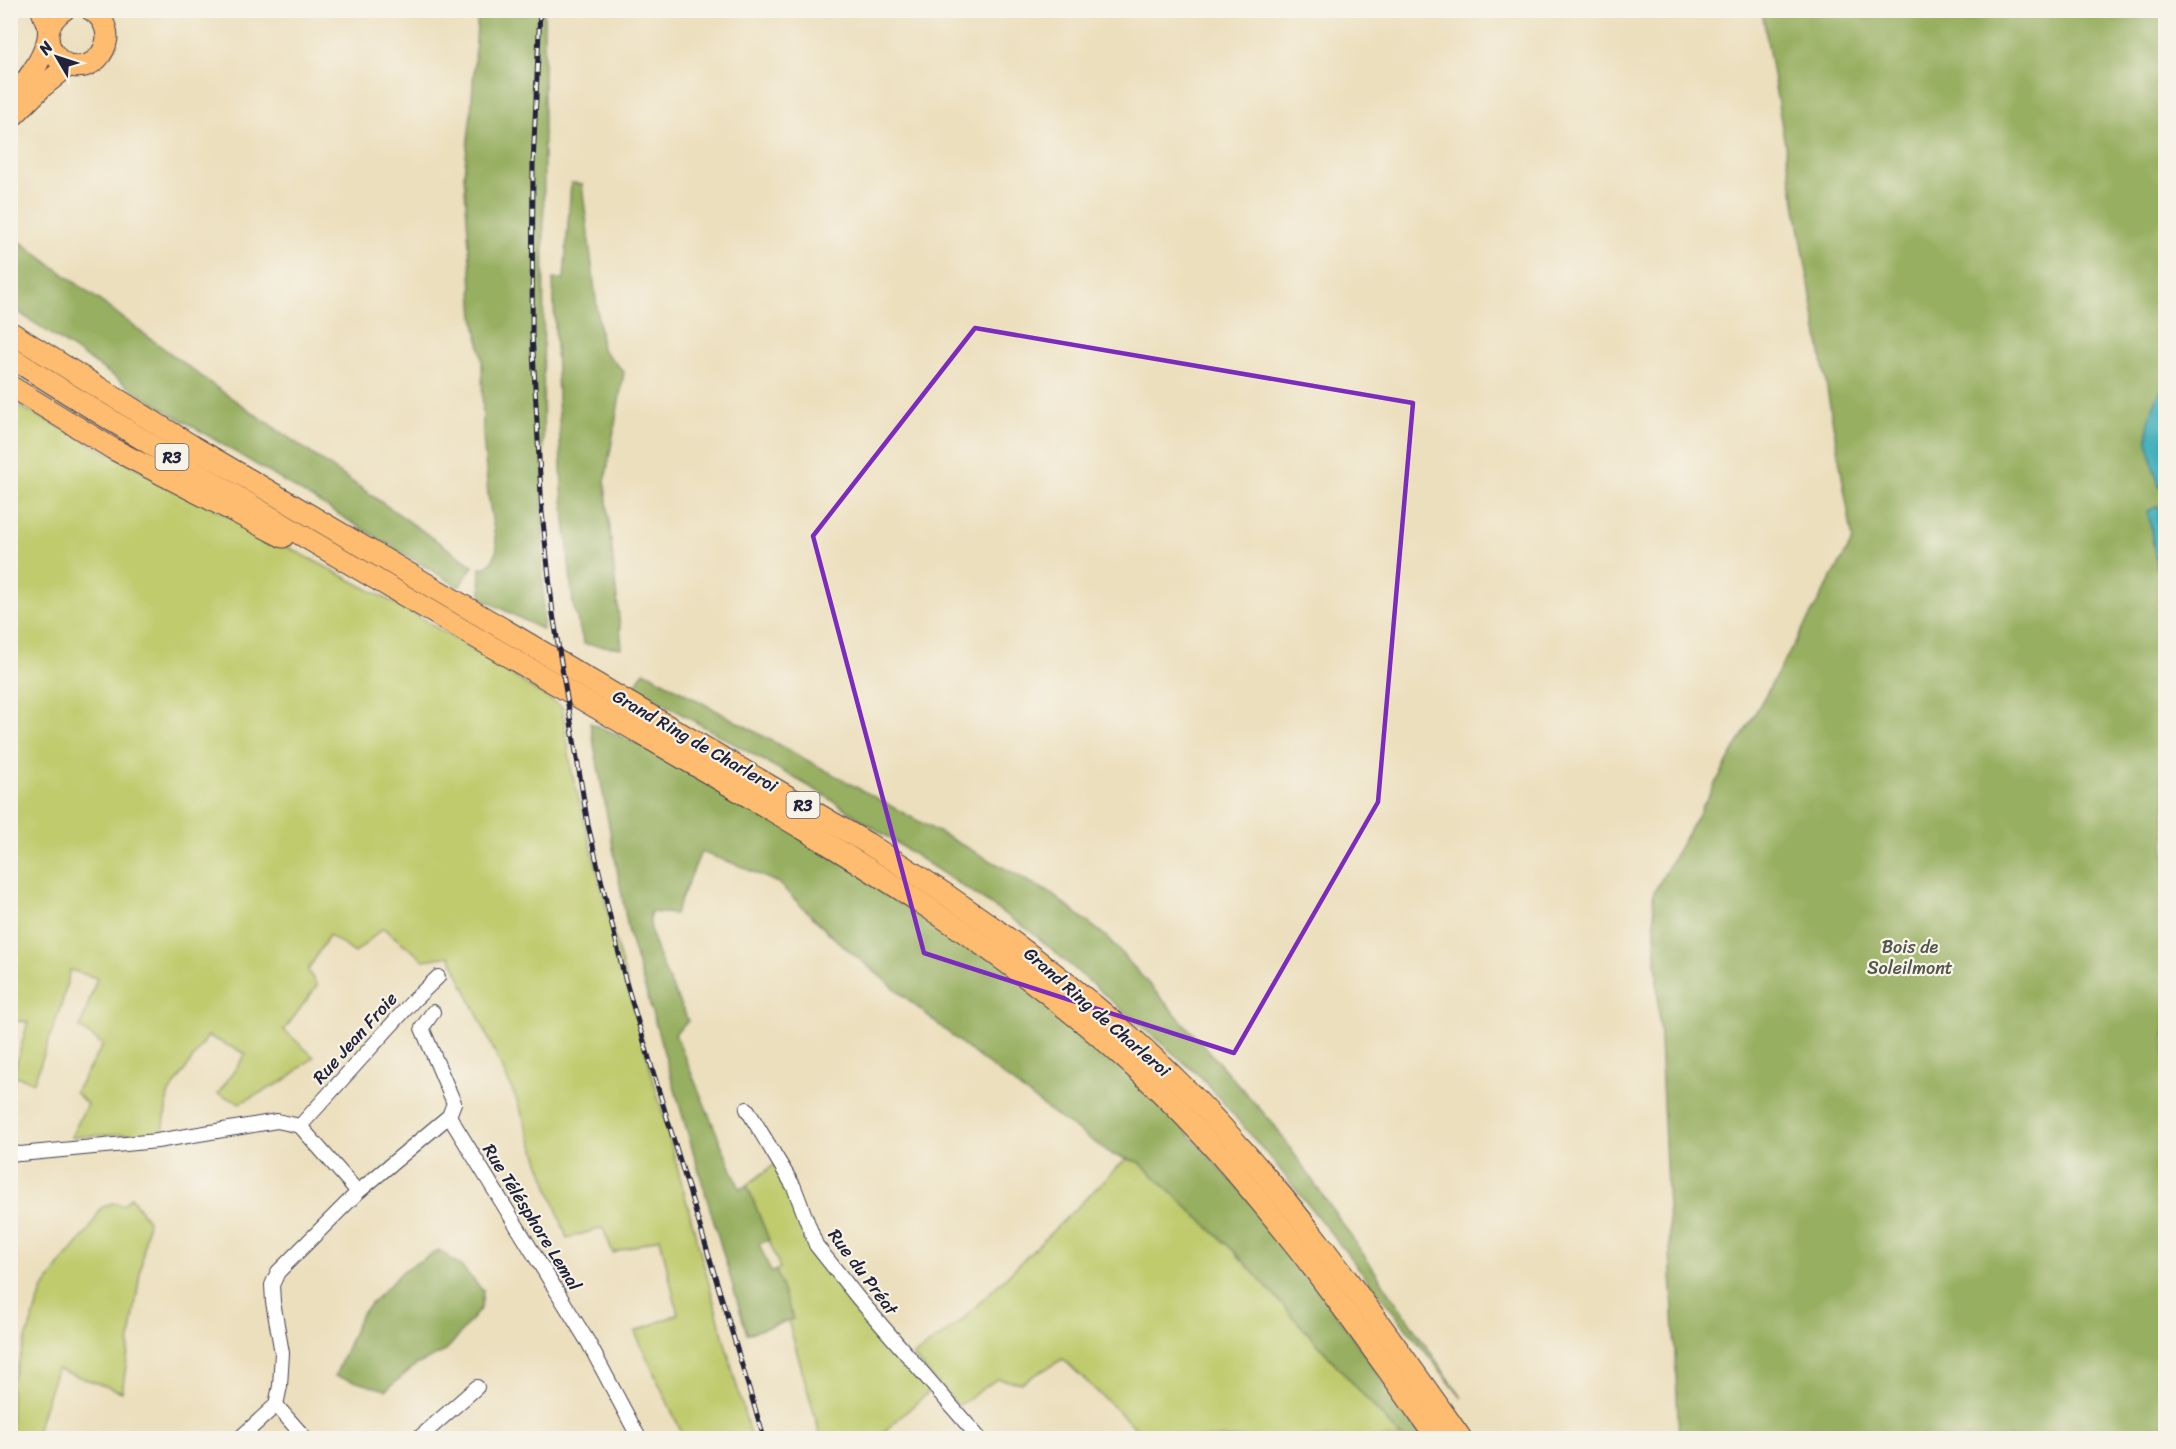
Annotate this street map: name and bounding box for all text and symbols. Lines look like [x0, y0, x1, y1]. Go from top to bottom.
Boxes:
north arrow [27, 27, 87, 87]
text: N [30, 34, 61, 62]
road number: R3 [156, 444, 188, 470]
street label: Grand Ring de Charleroi [606, 681, 785, 802]
road number: R3 [786, 792, 820, 818]
park label: Bois de Soleilmont [1867, 931, 1953, 984]
street label: Grand Ring de Charleroi [1016, 939, 1179, 1086]
street label: Rue Jean Froie [304, 984, 406, 1092]
street label: Rue Télésphore Lemal [474, 1137, 591, 1298]
street label: Rue du Préat [819, 1222, 907, 1323]

